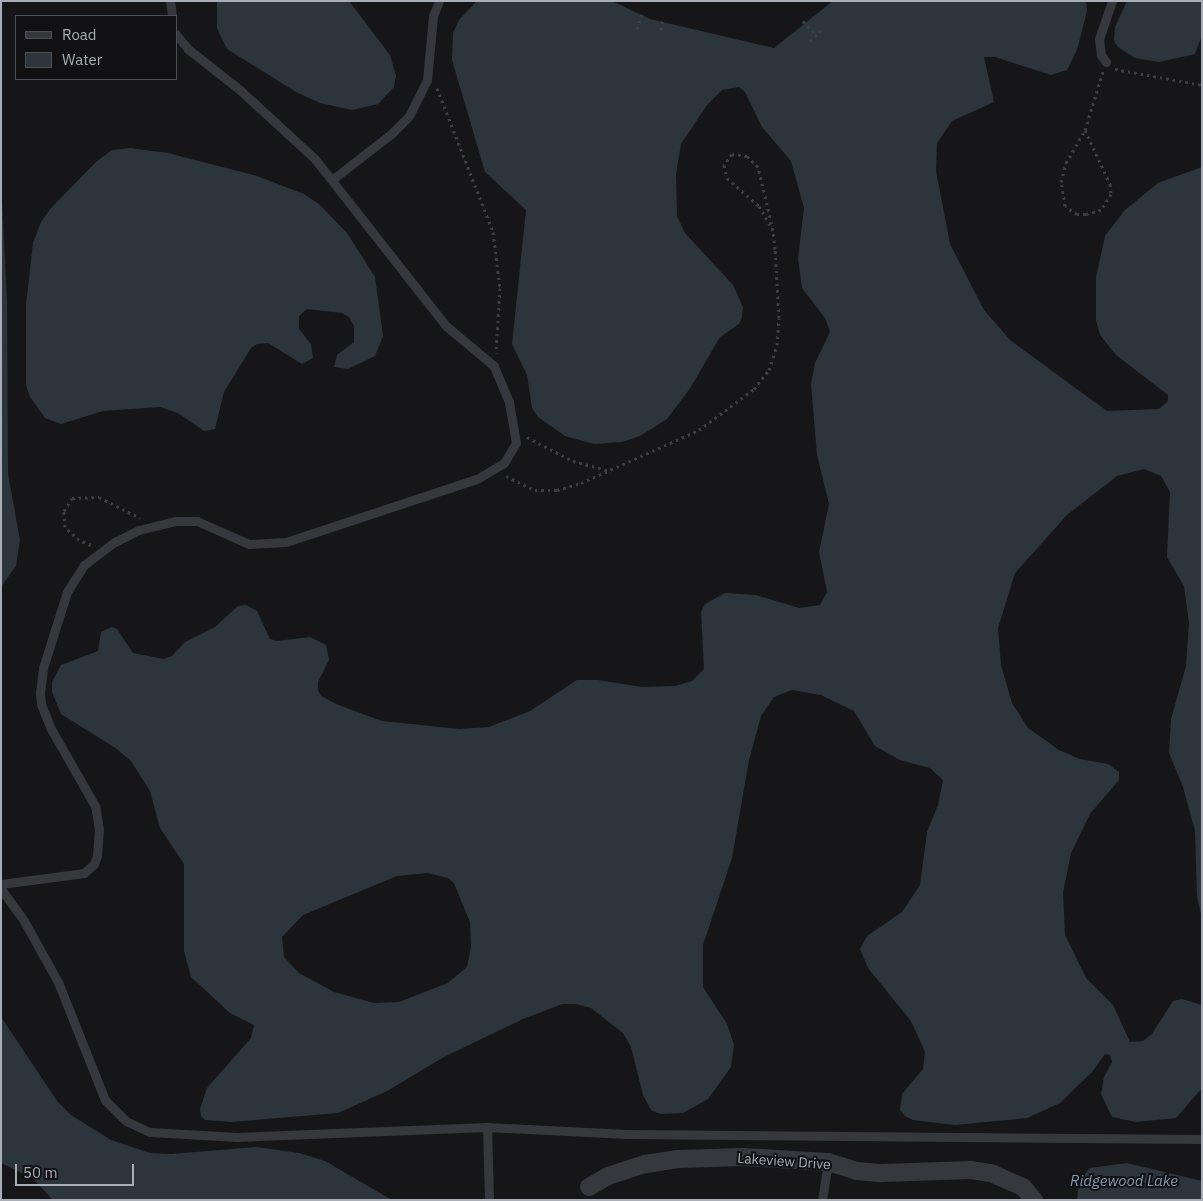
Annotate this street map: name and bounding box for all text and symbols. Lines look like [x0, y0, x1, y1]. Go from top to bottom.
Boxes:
legend [15, 15, 178, 80]
text: Road [62, 25, 97, 44]
text: Water [62, 50, 102, 69]
street label: Lakeview Drive [737, 1149, 831, 1173]
scale bar [18, 1154, 136, 1186]
text: 50 m [23, 1163, 58, 1182]
water label: Ridgewood Lake [1070, 1172, 1178, 1190]

